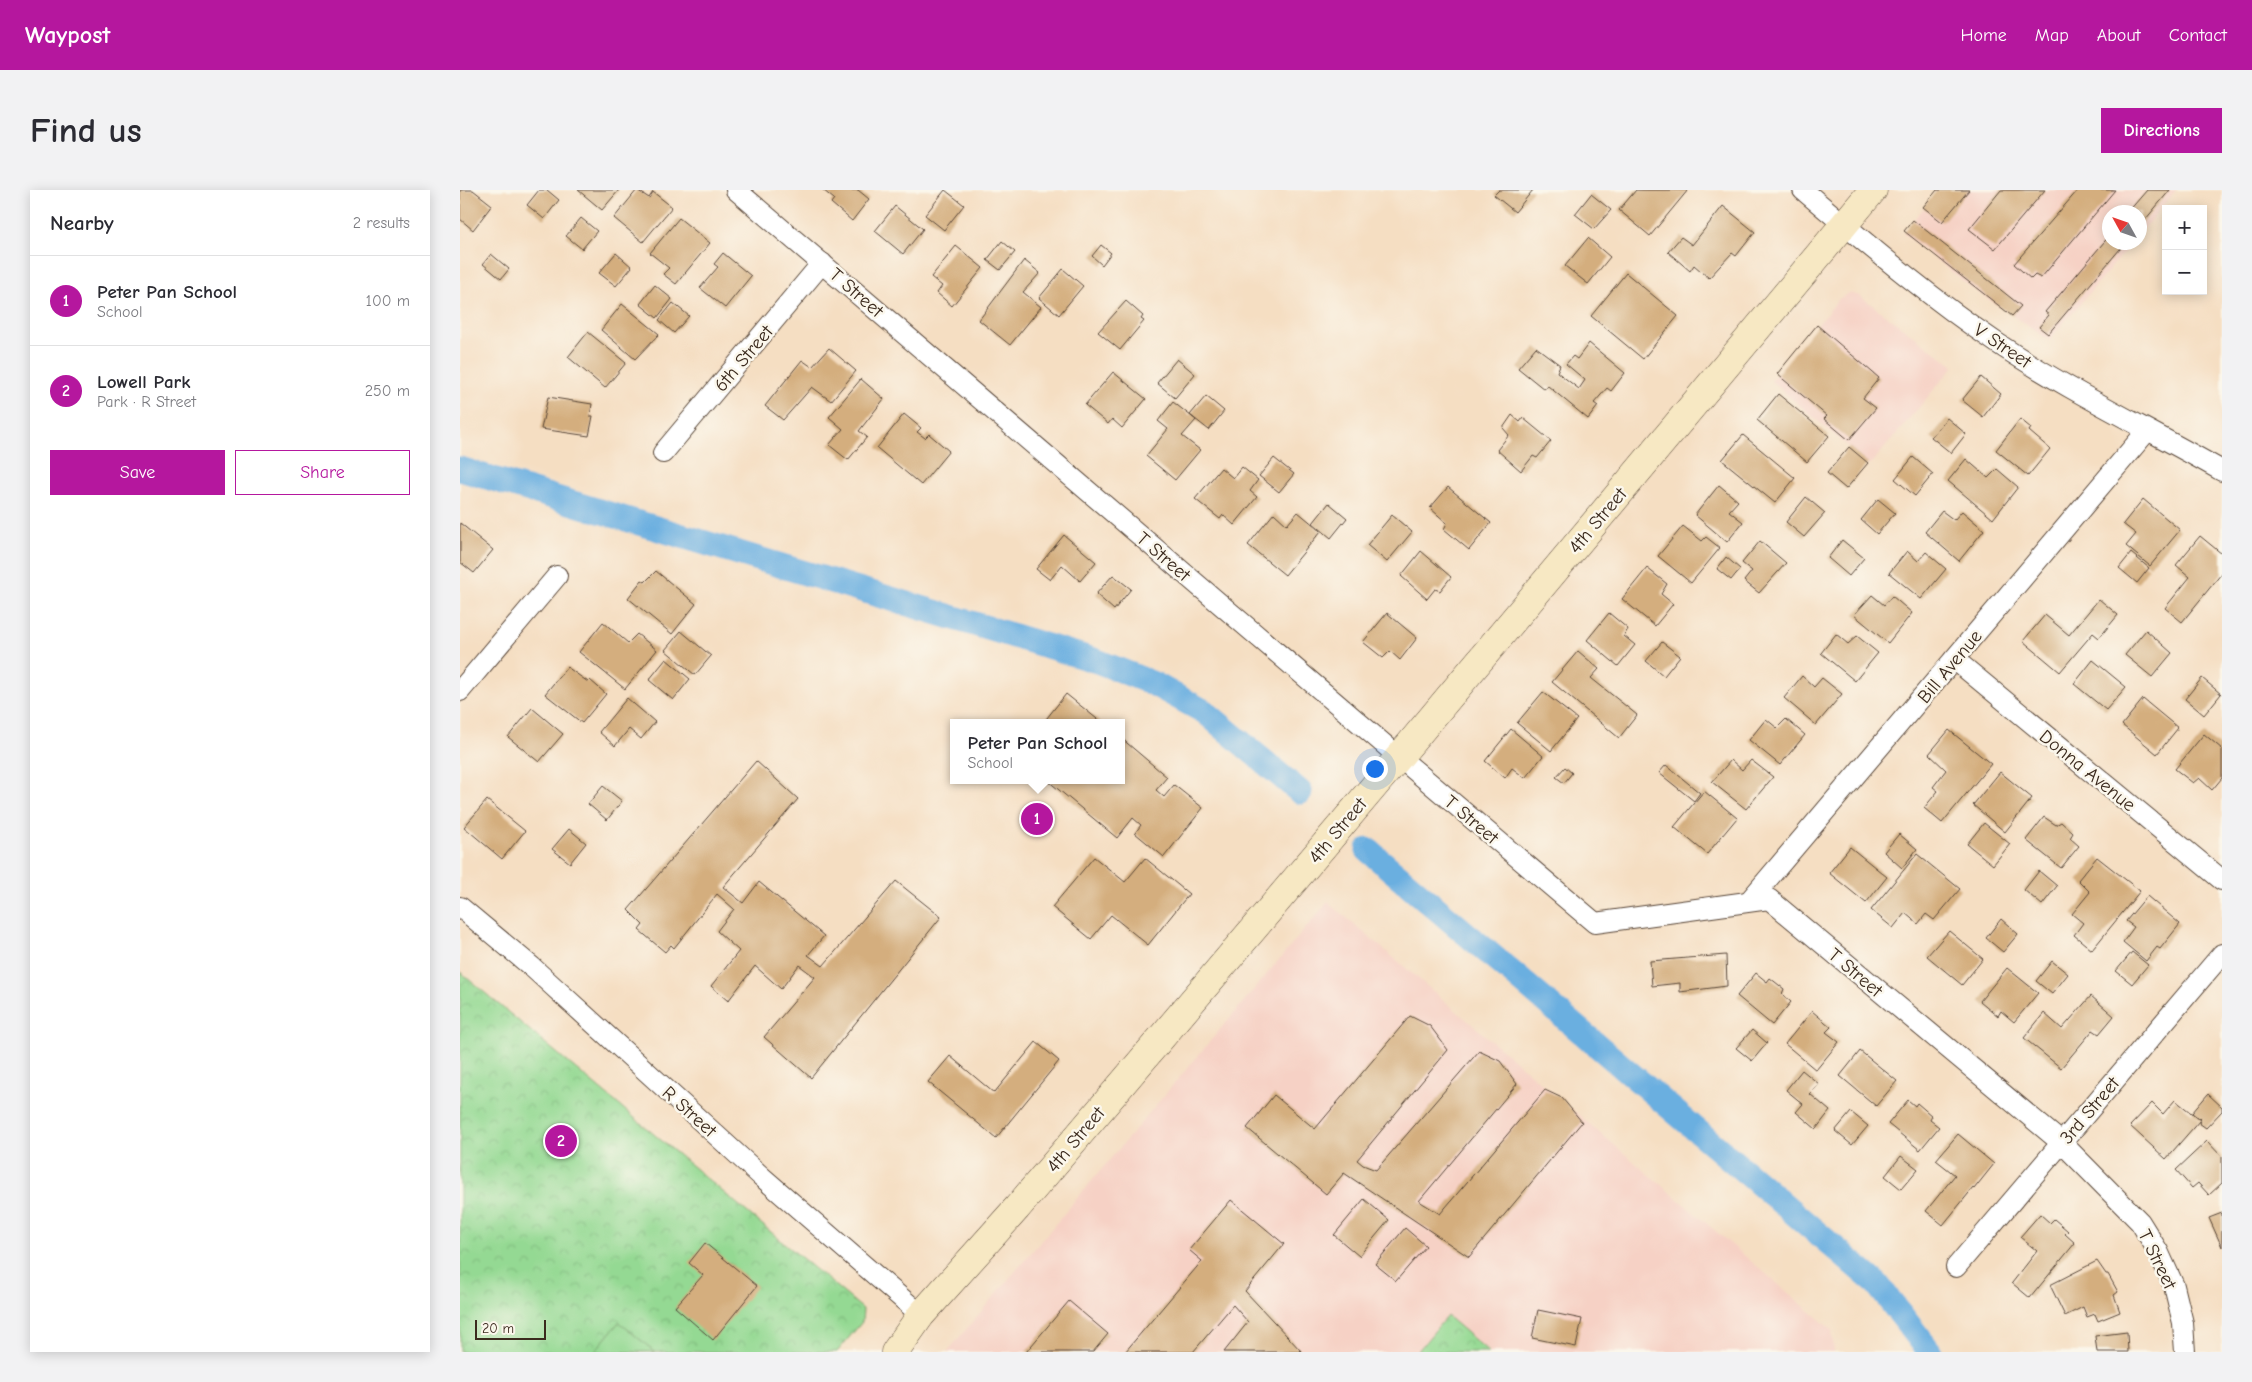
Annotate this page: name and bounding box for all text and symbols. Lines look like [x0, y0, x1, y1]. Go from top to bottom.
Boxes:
text: Waypost [25, 21, 110, 49]
text: Home [1960, 25, 2007, 46]
text: Map [2035, 25, 2069, 46]
text: About [2097, 25, 2141, 46]
text: Contact [2169, 25, 2227, 46]
button: Directions [2101, 108, 2222, 153]
text: Find us [30, 110, 142, 151]
north arrow [2102, 205, 2147, 250]
map controls [2162, 205, 2207, 295]
button: + [2162, 205, 2207, 250]
text: Nearby [50, 211, 114, 235]
text: 2 results [353, 214, 410, 232]
button: − [2162, 250, 2207, 295]
street label: T Street [825, 264, 888, 322]
text: Peter Pan School [97, 281, 237, 303]
text: 1 [63, 292, 69, 310]
text: 100 m [366, 292, 410, 310]
text: School [97, 303, 143, 321]
street label: V Street [1970, 319, 2036, 373]
street label: 6th Street [710, 321, 778, 396]
text: Lowell Park [97, 371, 190, 393]
text: 2 [62, 382, 70, 400]
text: 250 m [365, 382, 410, 400]
text: Park · R Street [97, 393, 196, 411]
button: Save [50, 450, 225, 495]
button: Share [235, 450, 410, 495]
street label: 4th Street [1564, 483, 1632, 558]
street label: T Street [1132, 528, 1195, 586]
street label: Bill Avenue [1913, 626, 1987, 708]
popup [950, 719, 1125, 784]
street label: Donna Avenue [2035, 725, 2140, 816]
text: Peter Pan School [967, 732, 1108, 754]
text: School [967, 754, 1013, 772]
your location [1362, 756, 1388, 782]
street label: T Street [1440, 791, 1503, 849]
street label: 4th Street [1304, 793, 1372, 868]
pin: 1 [1021, 800, 1053, 838]
street label: T Street [1824, 944, 1887, 1002]
street label: 3rd Street [2055, 1072, 2124, 1149]
street label: R Street [658, 1082, 721, 1142]
street label: 4th Street [1042, 1102, 1110, 1177]
pin: 2 [545, 1122, 577, 1160]
street label: T Street [2133, 1226, 2181, 1293]
scale bar [475, 1317, 546, 1340]
text: 20 m [482, 1320, 514, 1337]

